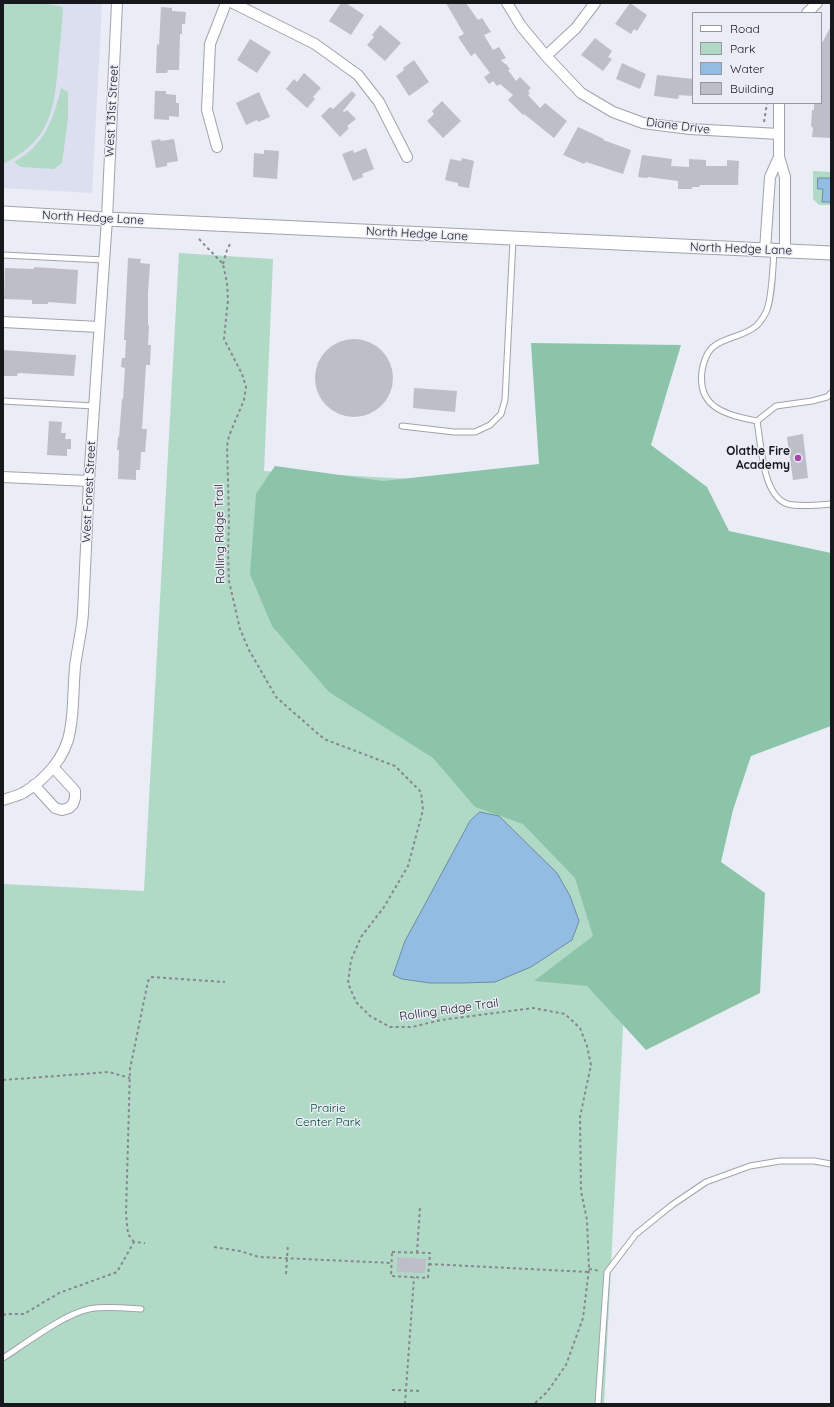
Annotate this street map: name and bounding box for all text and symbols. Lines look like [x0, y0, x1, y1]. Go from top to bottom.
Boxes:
legend [692, 12, 822, 104]
text: Road [730, 21, 760, 36]
text: Park [730, 41, 755, 56]
text: Water [730, 61, 764, 76]
street label: West 131st Street [102, 65, 122, 157]
text: Building [730, 81, 774, 96]
street label: Diane Drive [645, 115, 711, 137]
street label: North Hedge Lane [42, 208, 144, 228]
street label: North Hedge Lane [366, 224, 468, 244]
street label: North Hedge Lane [690, 240, 792, 258]
street label: West Forest Street [79, 441, 99, 543]
place label: Olathe Fire Academy [726, 444, 790, 472]
marker: Olathe Fire Academy [793, 453, 803, 463]
street label: Rolling Ridge Trail [212, 484, 228, 584]
street label: Rolling Ridge Trail [399, 996, 499, 1024]
park label: Prairie Center Park [295, 1101, 361, 1129]

